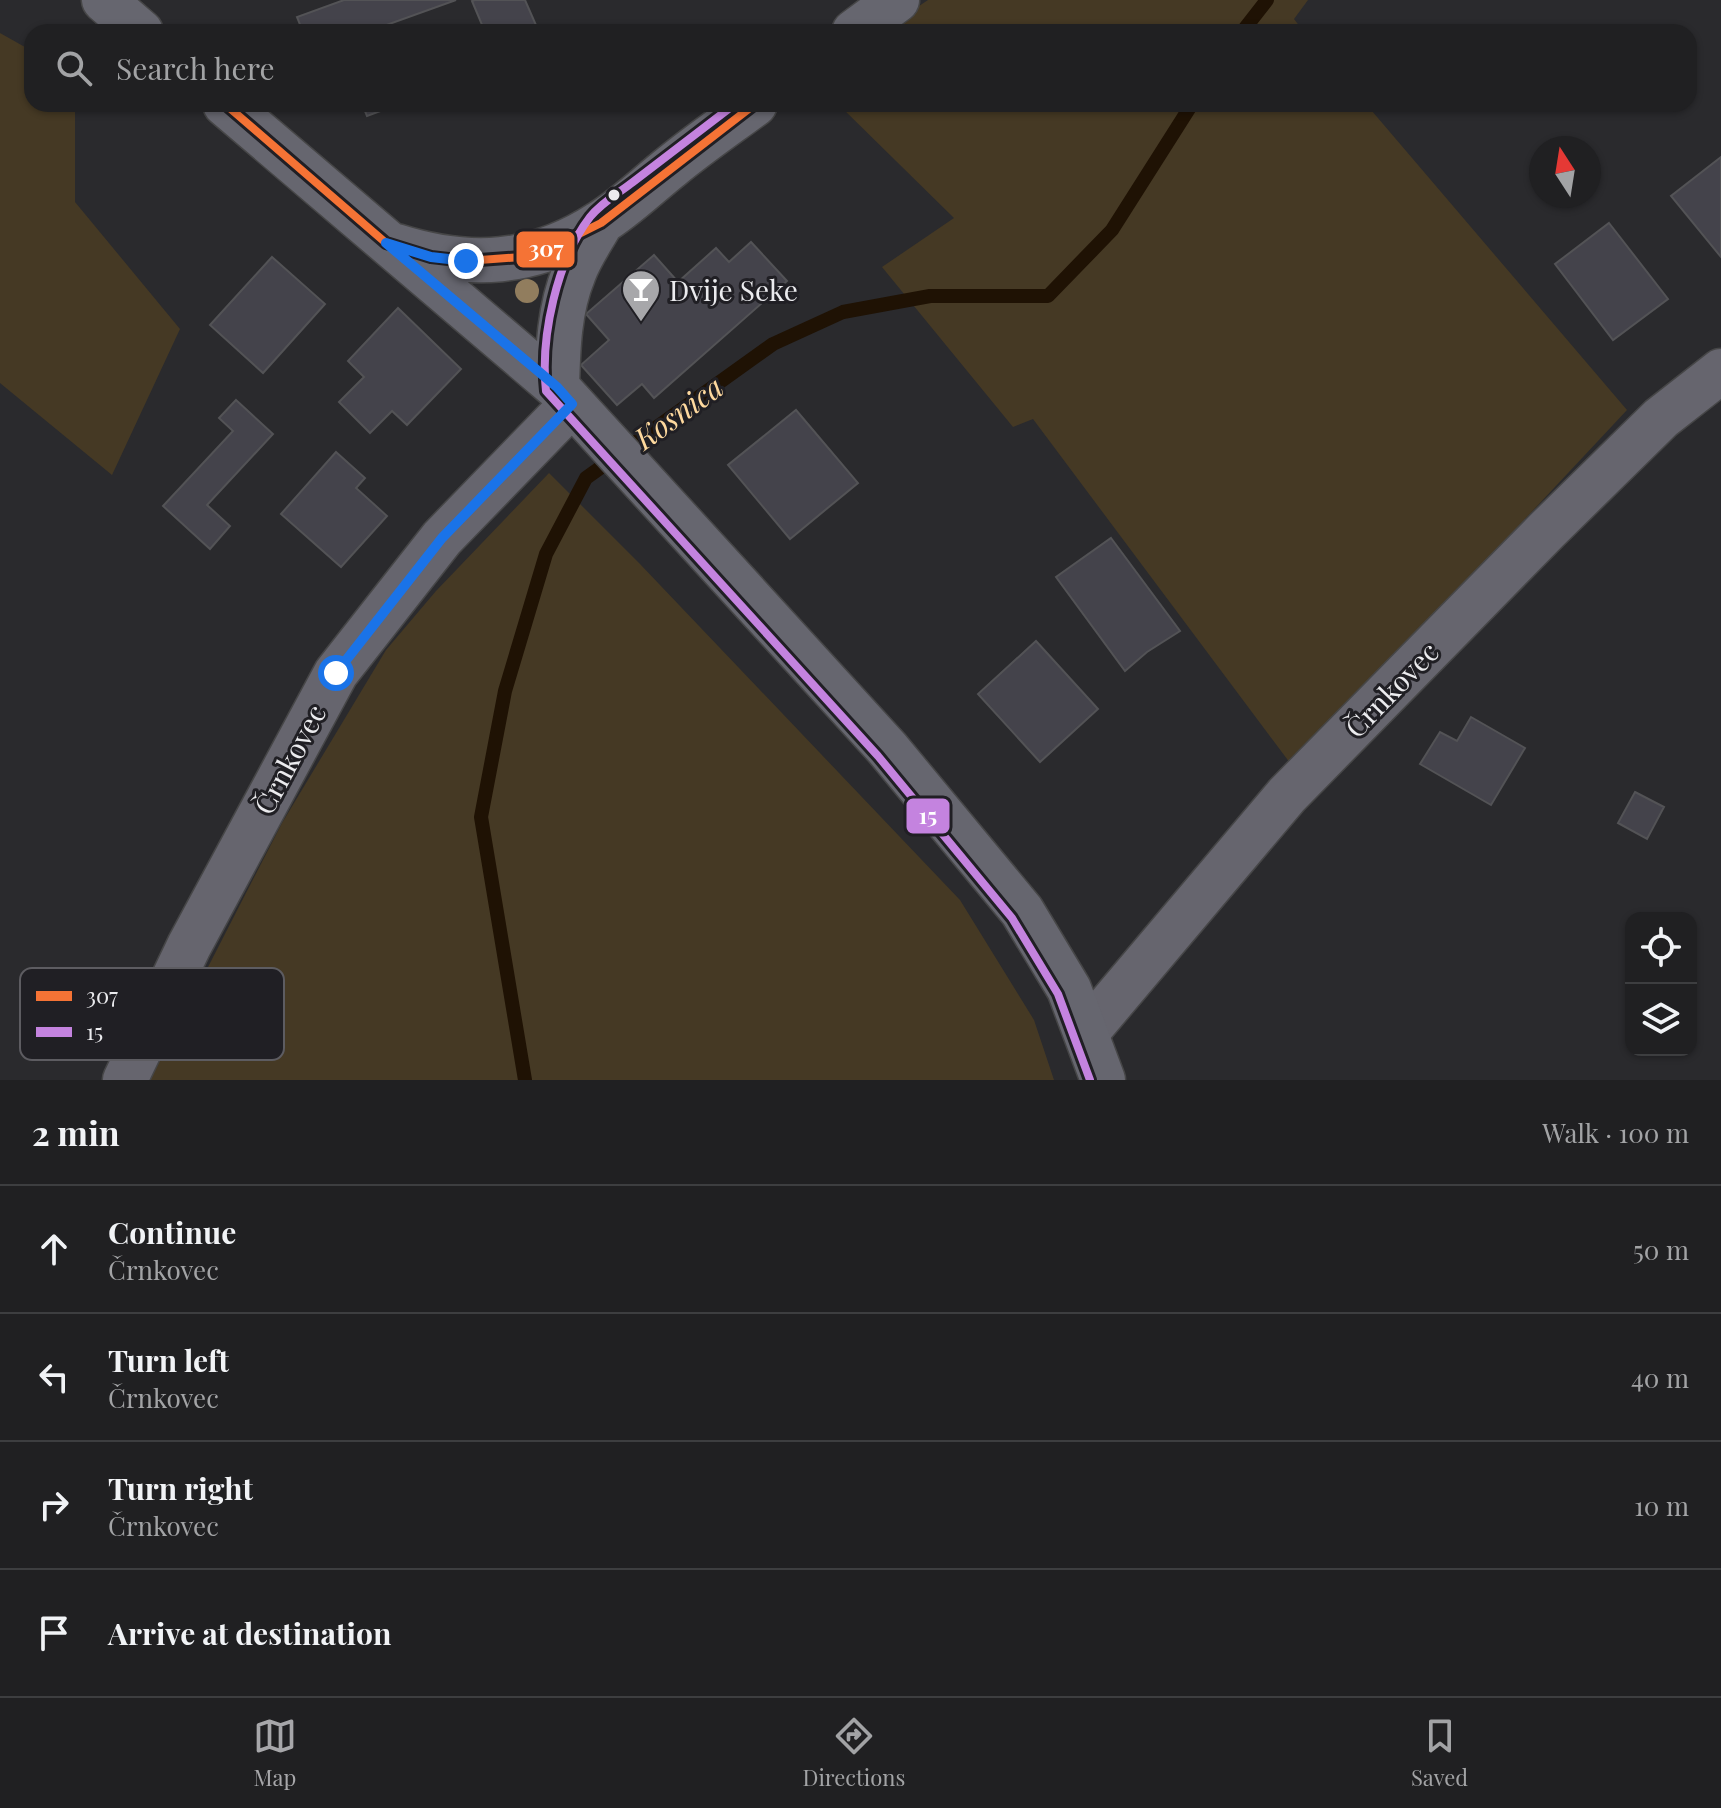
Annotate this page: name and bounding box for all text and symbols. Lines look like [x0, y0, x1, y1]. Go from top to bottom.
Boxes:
search box [24, 24, 1697, 112]
icon: search [52, 46, 96, 90]
text: Search here [116, 48, 275, 88]
north arrow [1529, 136, 1601, 208]
unlabelled marker [606, 187, 622, 203]
line badge: 307 [515, 230, 576, 269]
text: 307 [529, 233, 563, 263]
route end [448, 243, 484, 279]
bar icon: Dvije Seke [620, 268, 662, 323]
place label: Dvije Seke [669, 271, 798, 308]
water label: Kosnica [625, 366, 731, 458]
street label: Črnkovec [1336, 633, 1446, 745]
route start [318, 655, 354, 691]
street label: Črnkovec [245, 698, 333, 820]
line badge: 15 [905, 797, 951, 835]
text: 15 [919, 800, 937, 830]
map controls [1625, 912, 1697, 1056]
button: locate [1625, 912, 1697, 984]
legend [20, 968, 284, 1060]
text: 307 [86, 980, 118, 1010]
button: layers [1625, 984, 1697, 1056]
text: 15 [86, 1016, 103, 1046]
text: 2 min [32, 1109, 120, 1155]
text: Walk · 100 m [1542, 1115, 1689, 1150]
text: Continue [108, 1212, 236, 1252]
icon: ahead [32, 1227, 76, 1271]
text: 50 m [1633, 1232, 1689, 1267]
text: Črnkovec [108, 1252, 219, 1287]
text: Turn left [108, 1340, 229, 1380]
icon: left [32, 1355, 76, 1399]
text: 40 m [1631, 1360, 1689, 1395]
text: Črnkovec [108, 1380, 219, 1415]
text: Turn right [108, 1468, 253, 1508]
icon: right [32, 1483, 76, 1527]
text: 10 m [1634, 1488, 1689, 1523]
text: Črnkovec [108, 1508, 219, 1543]
icon: arrive [32, 1611, 76, 1655]
text: Arrive at destination [108, 1613, 391, 1653]
tab: Map [253, 1714, 297, 1792]
tab: Directions [802, 1714, 905, 1792]
tab: Saved [1411, 1714, 1468, 1792]

